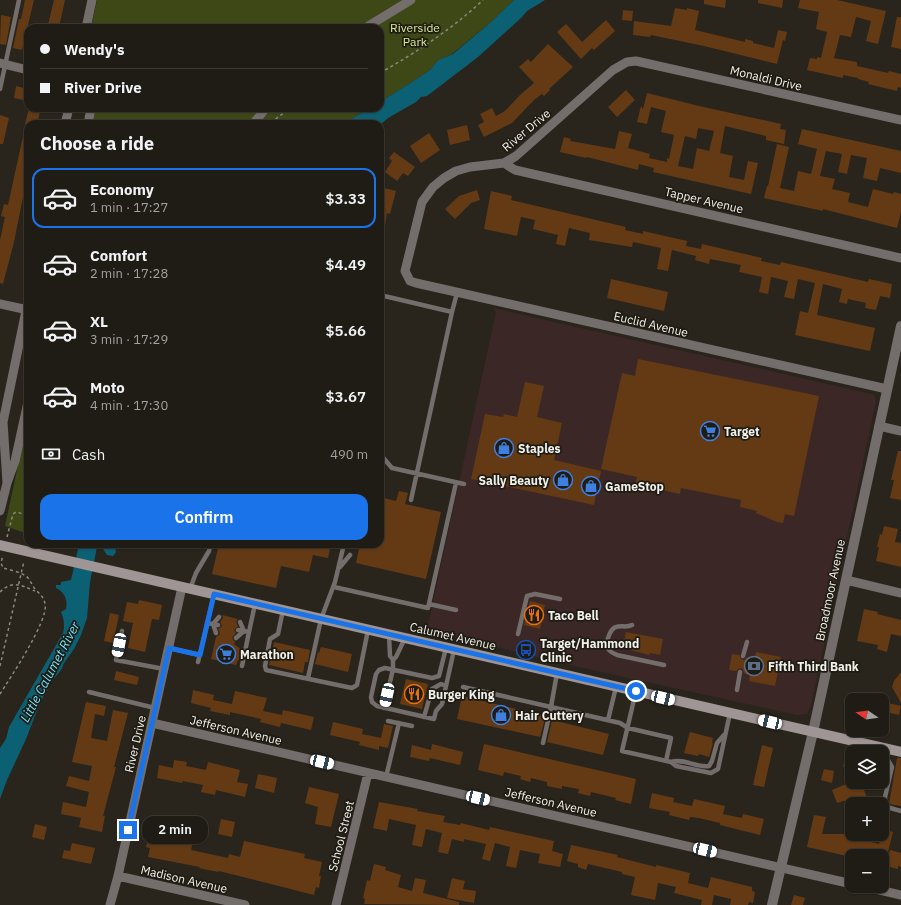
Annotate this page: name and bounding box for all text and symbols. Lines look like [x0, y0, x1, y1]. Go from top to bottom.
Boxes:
park label: Riverside Park [390, 20, 440, 49]
text: Wendy's [64, 40, 125, 59]
street label: Monaldi Drive [728, 62, 804, 94]
text: River Drive [64, 78, 142, 97]
street label: River Drive [499, 105, 553, 154]
text: Choose a ride [40, 132, 154, 155]
icon: car [42, 180, 78, 216]
text: Economy [90, 180, 154, 199]
street label: Tapper Avenue [663, 184, 745, 216]
text: $3.33 [326, 189, 366, 208]
text: 1 min · 17:27 [90, 199, 168, 216]
icon: car [42, 246, 78, 282]
text: Comfort [90, 246, 147, 265]
text: $4.49 [326, 255, 366, 274]
text: 2 min · 17:28 [90, 265, 168, 282]
street label: Euclid Avenue [612, 308, 690, 340]
icon: car [42, 312, 78, 348]
text: XL [90, 312, 108, 331]
text: $5.66 [326, 321, 366, 340]
text: 3 min · 17:29 [90, 331, 168, 348]
icon: car [42, 378, 78, 414]
text: Moto [90, 378, 125, 397]
text: $3.67 [326, 387, 366, 406]
text: 4 min · 17:30 [90, 397, 168, 414]
supermarket icon: Target [699, 420, 721, 442]
place label: Target [724, 424, 760, 439]
shop icon: Staples [493, 437, 515, 459]
place label: Staples [518, 441, 561, 456]
icon: cash [40, 443, 62, 465]
text: Cash [72, 445, 105, 464]
text: 490 m [330, 446, 368, 463]
shop icon: Sally Beauty [552, 469, 574, 491]
place label: Sally Beauty [479, 473, 550, 488]
shop icon: GameStop [580, 475, 602, 497]
place label: GameStop [605, 479, 664, 494]
button: Confirm [40, 494, 368, 540]
street label: Broadmoor Avenue [812, 537, 848, 642]
restaurant icon: Taco Bell [523, 604, 545, 626]
place label: Taco Bell [548, 608, 599, 623]
water label: Little Calumet River [16, 618, 84, 725]
street label: Calumet Avenue [408, 619, 498, 653]
car [111, 632, 127, 658]
place label: Target/Hammond Clinic [540, 636, 639, 665]
bus stop icon: Target/Hammond Clinic [515, 639, 537, 661]
supermarket icon: Marathon [215, 643, 237, 665]
place label: Marathon [240, 647, 294, 662]
bank icon: Fifth Third Bank [743, 655, 765, 677]
place label: Fifth Third Bank [768, 659, 859, 674]
car [379, 682, 395, 708]
route start [627, 682, 645, 700]
restaurant icon: Burger King [403, 683, 425, 705]
place label: Burger King [428, 687, 495, 702]
car [650, 689, 676, 707]
north arrow [845, 693, 889, 737]
map controls [845, 693, 889, 893]
shop icon: Hair Cuttery [490, 704, 512, 726]
place label: Hair Cuttery [515, 708, 584, 723]
street label: Jefferson Avenue [189, 712, 284, 748]
car [757, 713, 783, 731]
street label: River Drive [121, 714, 149, 774]
button: layers [845, 745, 889, 789]
car [309, 753, 335, 771]
street label: Jefferson Avenue [504, 784, 599, 820]
car [465, 789, 491, 807]
button: + [845, 797, 889, 841]
street label: School Street [325, 799, 357, 873]
callout: 2 min [142, 816, 208, 844]
route end [119, 821, 137, 839]
text: 2 min [158, 821, 192, 838]
car [692, 841, 718, 859]
button: − [845, 849, 889, 893]
street label: Madison Avenue [139, 862, 229, 896]

